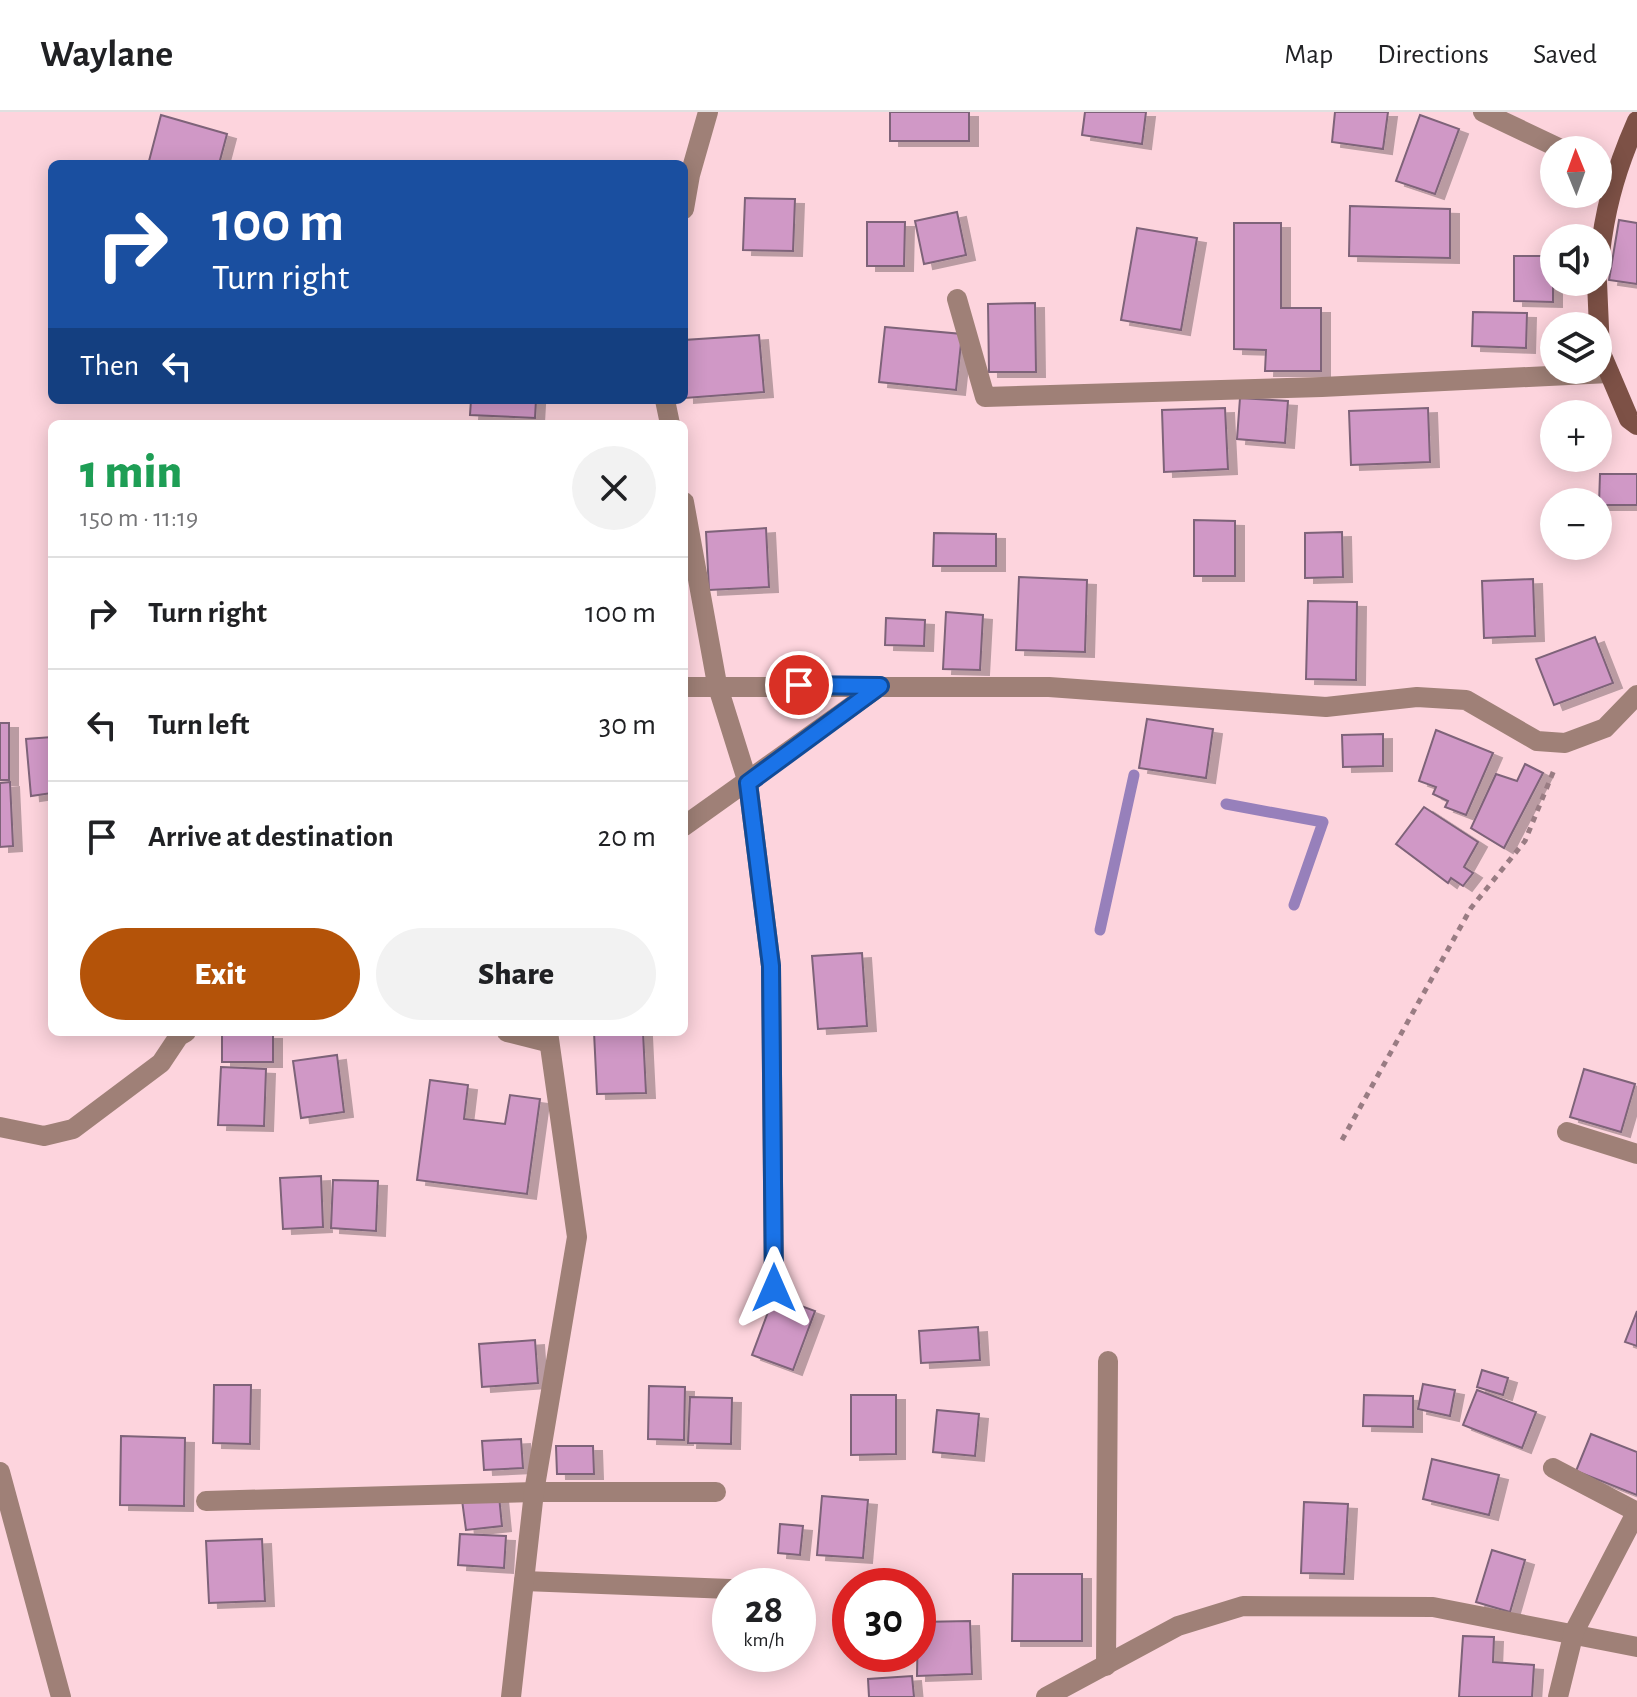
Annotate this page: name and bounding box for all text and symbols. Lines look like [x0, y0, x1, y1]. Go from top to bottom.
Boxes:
text: Waylane [40, 36, 173, 74]
text: Map [1284, 41, 1333, 69]
text: Directions [1377, 41, 1489, 69]
text: Saved [1533, 41, 1597, 69]
north arrow [1540, 136, 1612, 208]
map controls [1540, 136, 1612, 560]
icon: right [80, 192, 184, 296]
text: 100 m [212, 195, 344, 251]
button: sound [1540, 224, 1612, 296]
text: Turn right [212, 260, 349, 296]
button: layers [1540, 312, 1612, 384]
icon: left [155, 344, 199, 388]
text: Then [80, 351, 139, 381]
button: + [1540, 400, 1612, 472]
button: close [572, 446, 656, 530]
text: 1 min [80, 449, 182, 497]
button: − [1540, 488, 1612, 560]
text: 150 m · 11:19 [80, 505, 198, 531]
icon: right [80, 591, 124, 635]
text: Turn right [148, 598, 267, 628]
text: 100 m [585, 598, 656, 628]
pin [765, 651, 833, 719]
icon: arrive [777, 663, 821, 707]
icon: left [80, 703, 124, 747]
text: Turn left [148, 710, 249, 740]
text: 30 m [599, 710, 656, 740]
icon: arrive [80, 815, 124, 859]
text: Arrive at destination [148, 822, 394, 852]
text: 20 m [598, 822, 656, 852]
button: Exit [80, 928, 360, 1020]
button: Share [376, 928, 656, 1020]
position arrow [732, 1246, 816, 1330]
speed limit sign: 30 [832, 1568, 936, 1672]
text: 28 [745, 1590, 783, 1630]
text: km/h [743, 1630, 785, 1650]

